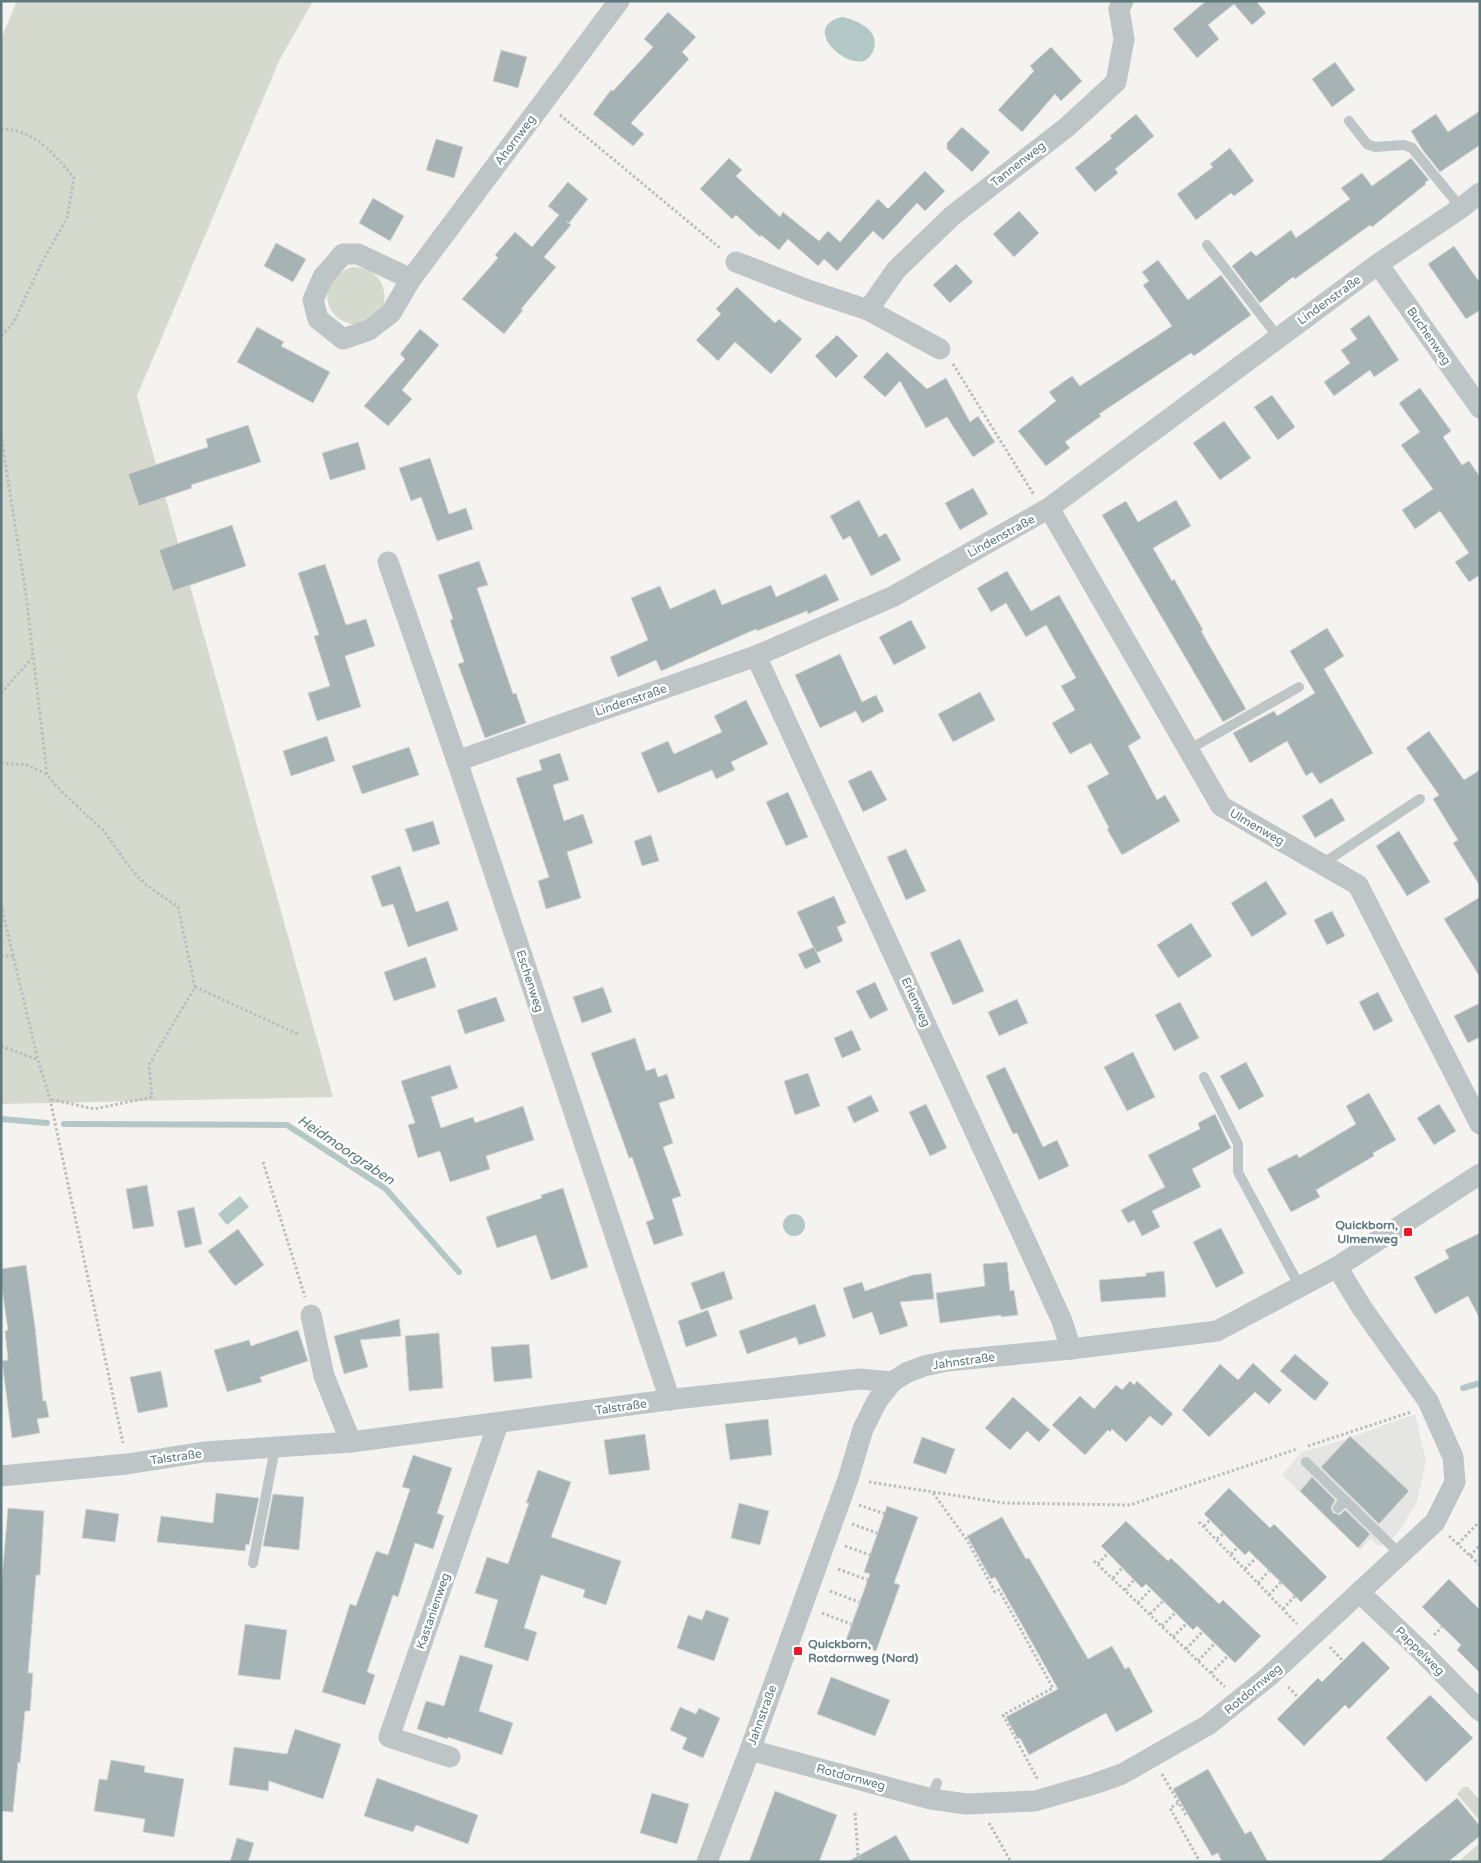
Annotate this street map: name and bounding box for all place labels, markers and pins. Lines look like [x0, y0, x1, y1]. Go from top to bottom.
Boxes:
place label: Quickborn, Ulmenweg [1335, 1218, 1398, 1247]
marker: Quickborn, Ulmenweg [1402, 1226, 1414, 1238]
place label: Quickborn, Rotdornweg (Nord) [808, 1637, 919, 1666]
marker: Quickborn, Rotdornweg (Nord) [792, 1645, 804, 1657]

